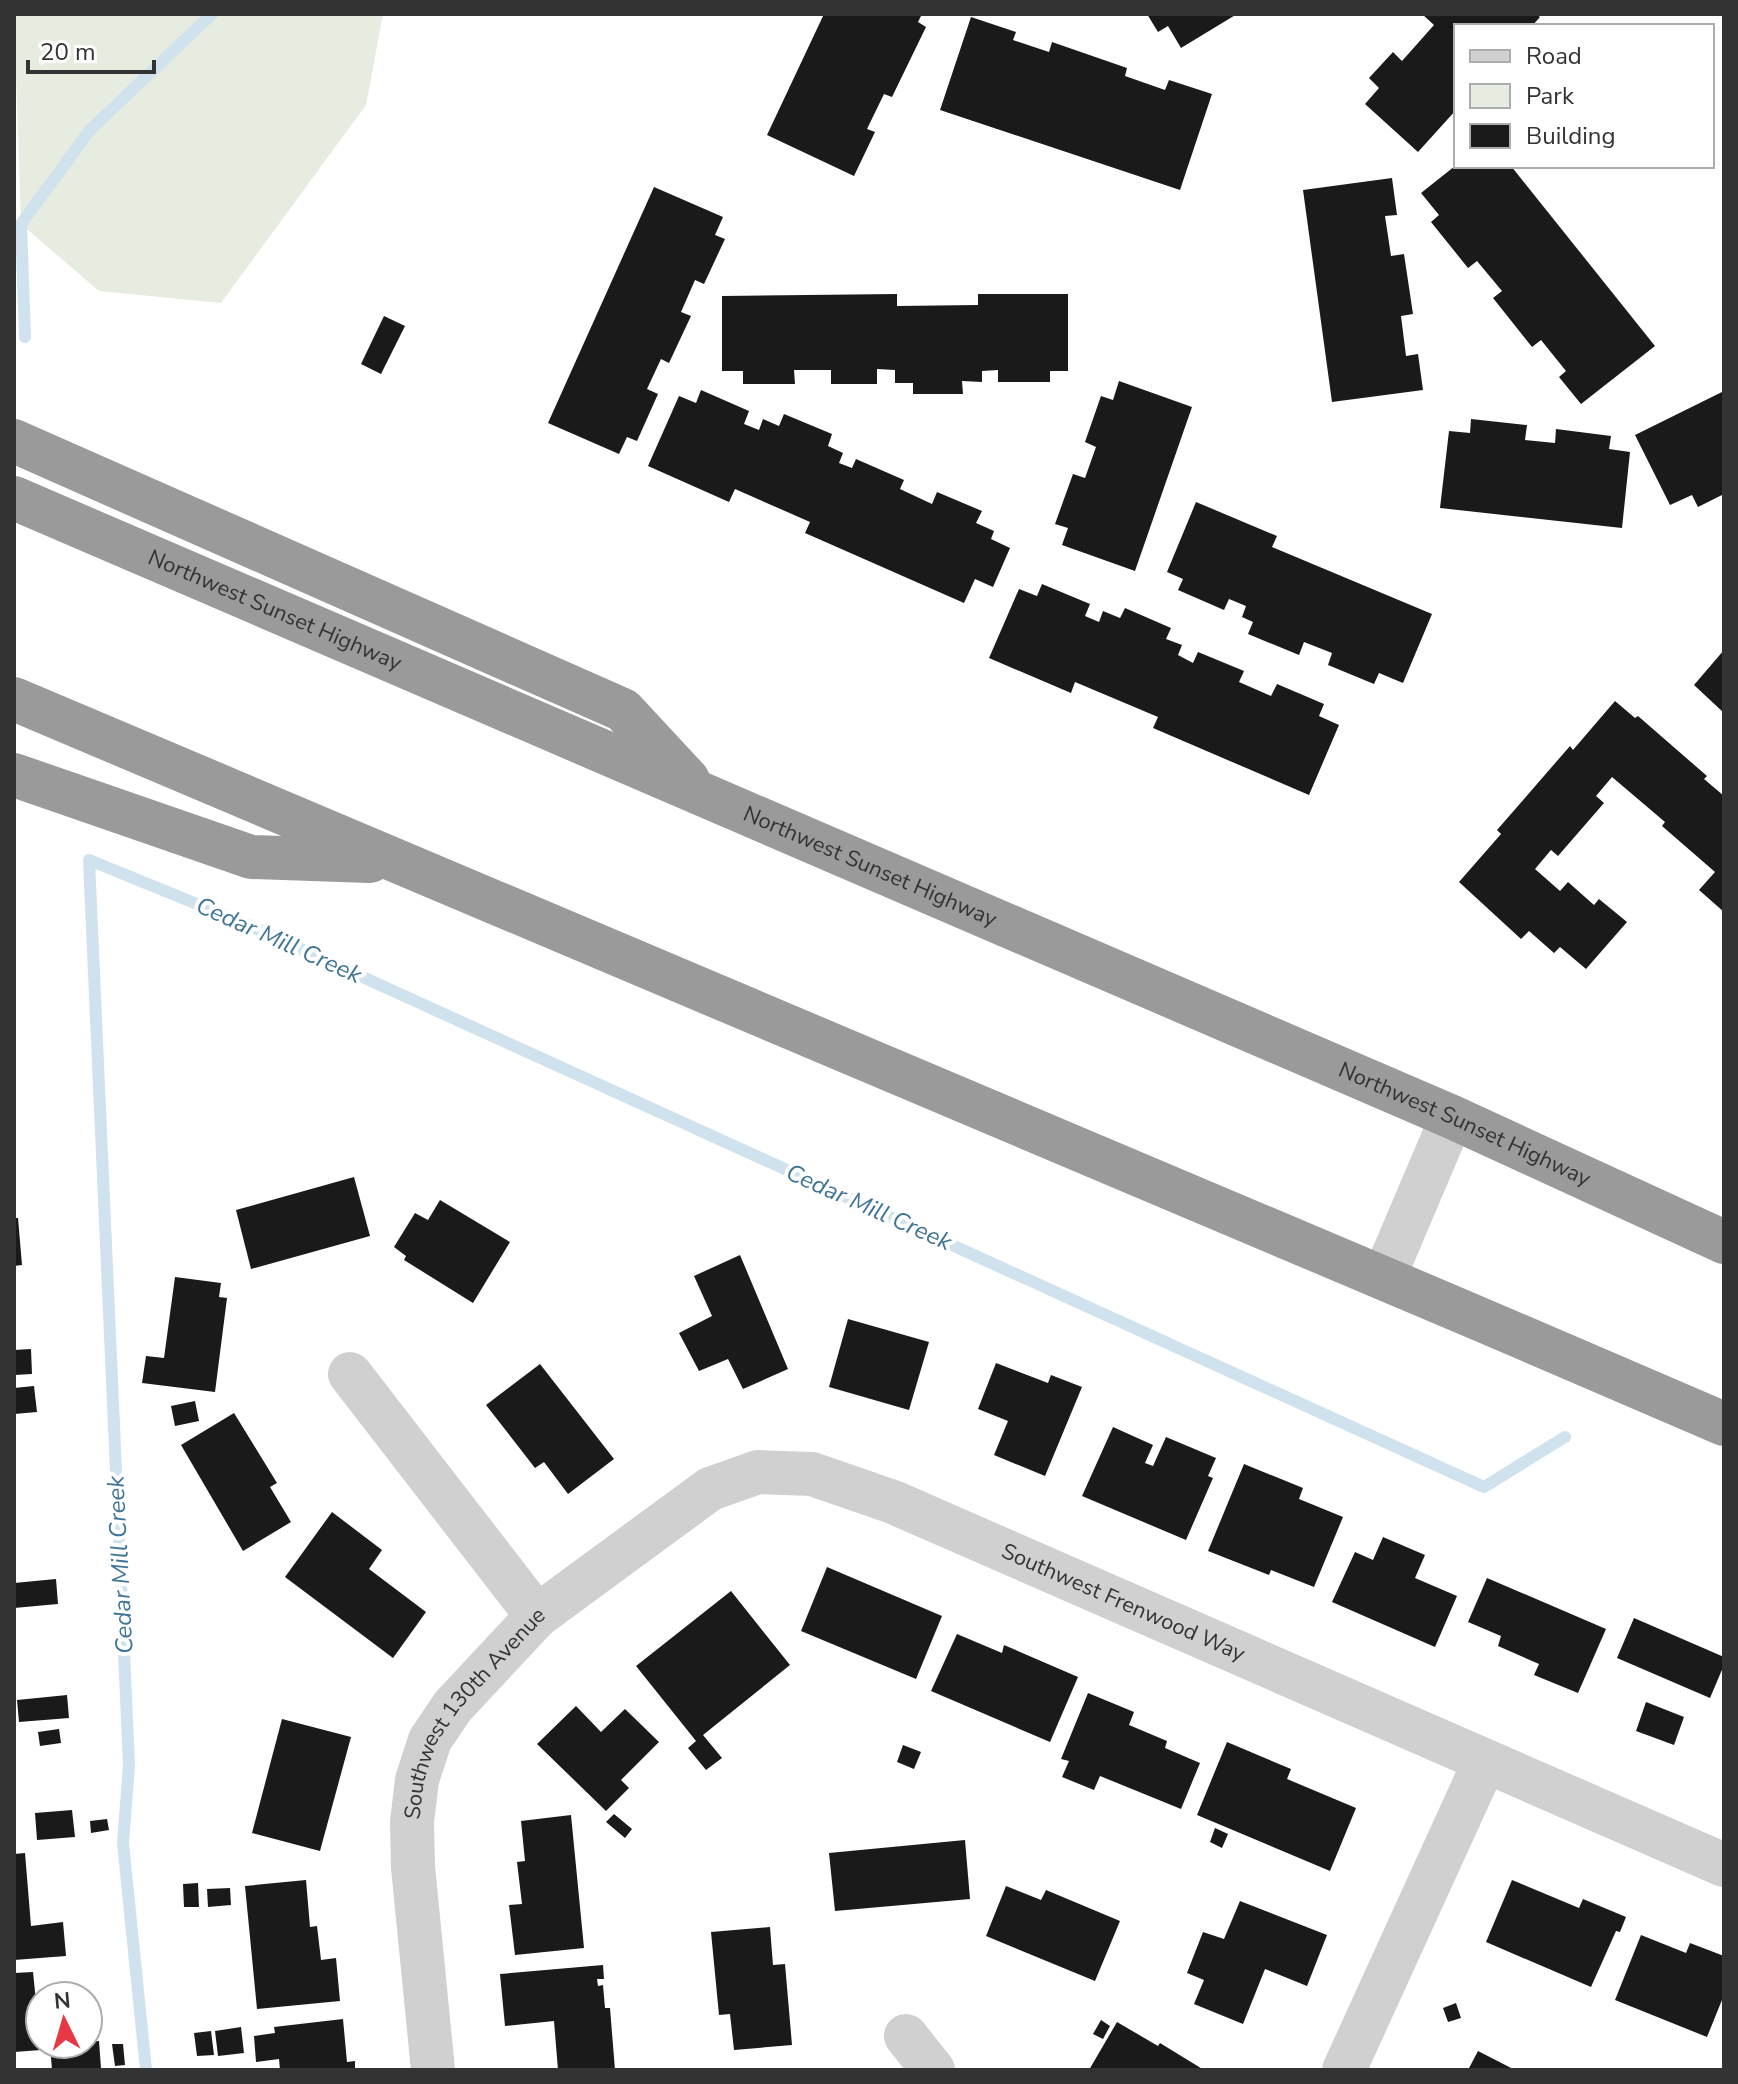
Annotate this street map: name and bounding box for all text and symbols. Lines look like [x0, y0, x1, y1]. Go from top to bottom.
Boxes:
scale bar [28, 24, 154, 74]
legend [1454, 24, 1714, 168]
text: 20 m [40, 36, 96, 68]
text: Road [1526, 40, 1582, 72]
text: Park [1526, 80, 1575, 112]
text: Building [1526, 120, 1616, 152]
street label: Northwest Sunset Highway [143, 542, 407, 678]
street label: Northwest Sunset Highway [739, 799, 1002, 935]
water label: Cedar Mill Creek [191, 889, 368, 991]
street label: Northwest Sunset Highway [1334, 1055, 1596, 1194]
water label: Cedar Mill Creek [781, 1156, 958, 1258]
water label: Cedar Mill Creek [99, 1474, 141, 1655]
street label: Southwest Frenwood Way [997, 1536, 1250, 1669]
street label: Southwest 130th Avenue [397, 1600, 551, 1821]
north arrow [24, 1980, 104, 2060]
text: N [53, 1985, 72, 2017]

